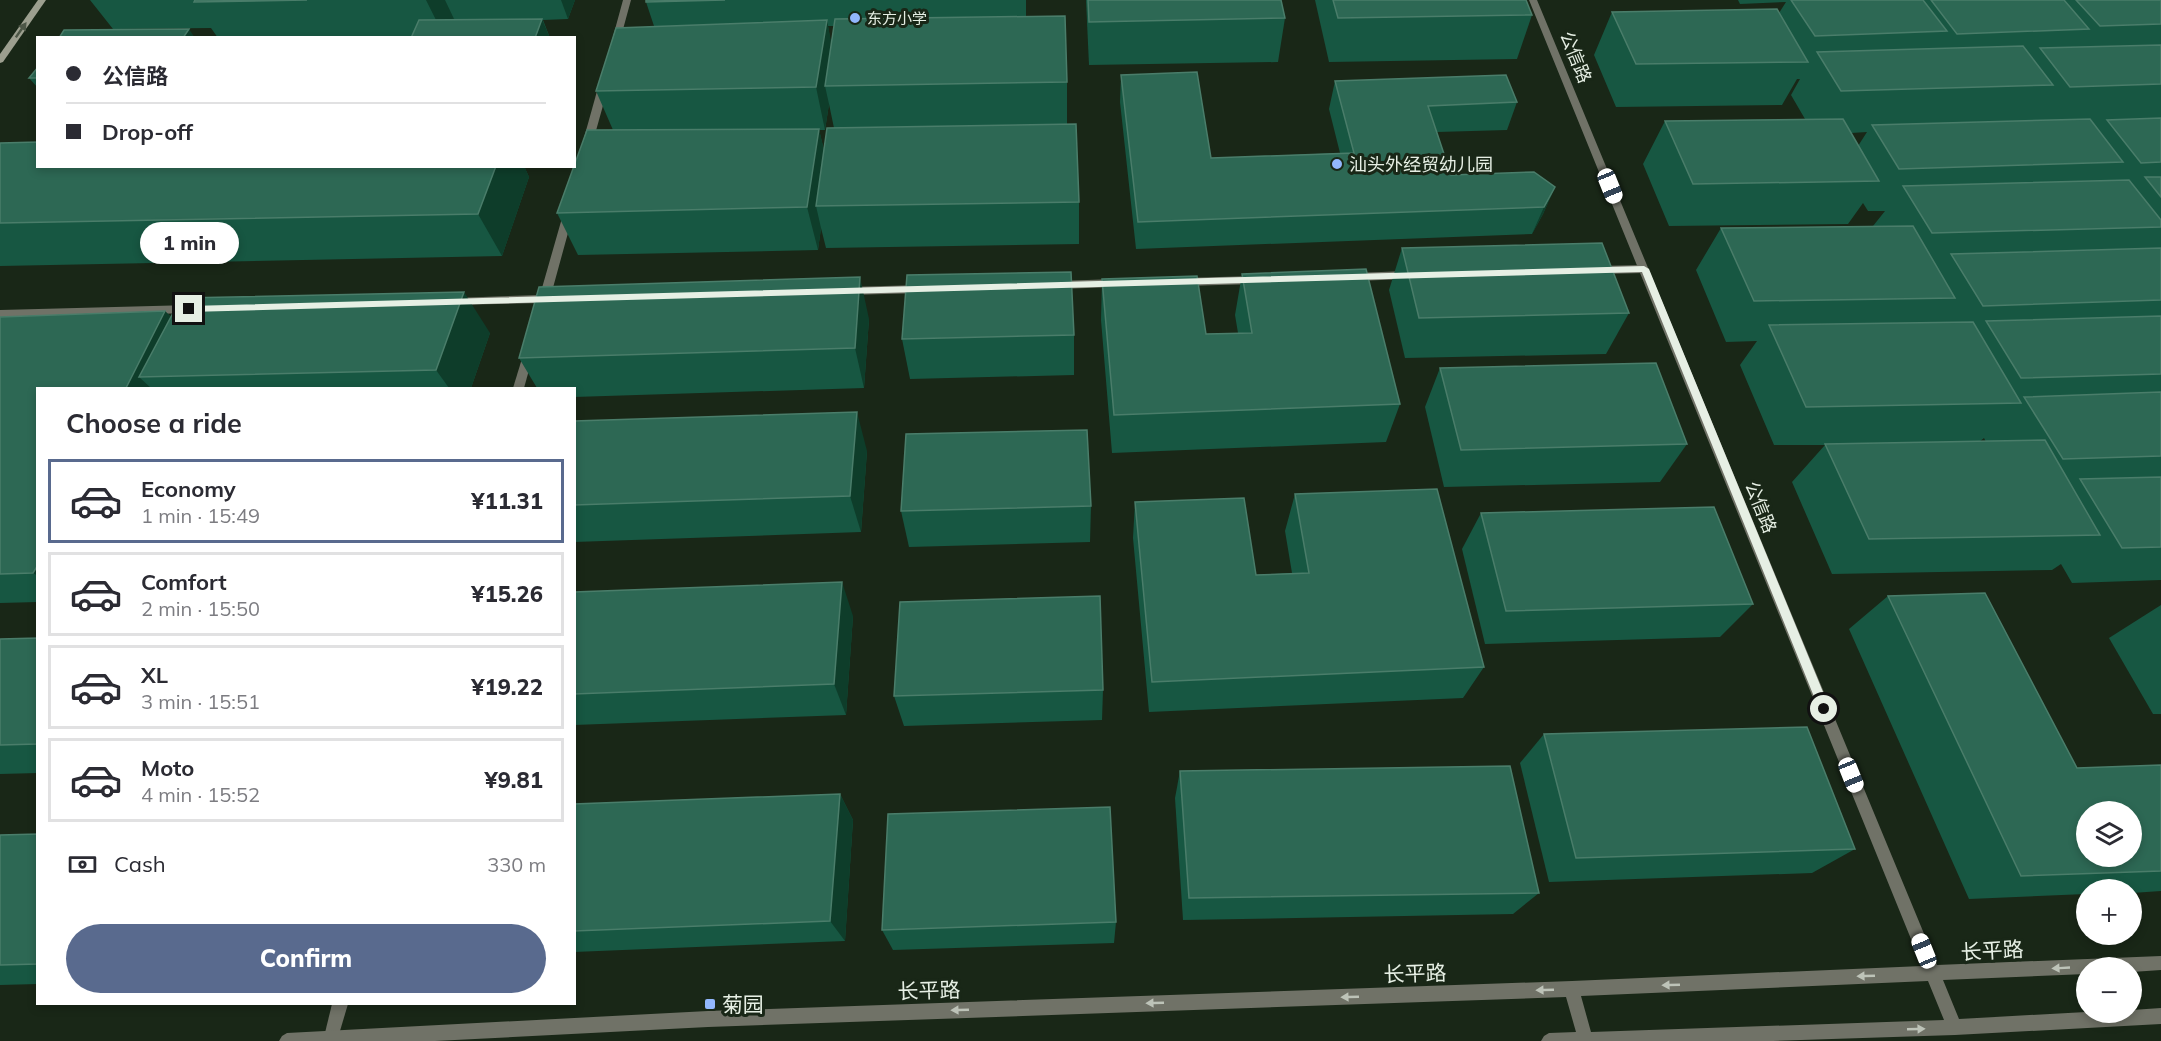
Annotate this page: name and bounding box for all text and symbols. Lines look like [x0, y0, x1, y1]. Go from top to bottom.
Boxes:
place label: 东方小学 [867, 9, 927, 28]
marker: 东方小学 [848, 11, 862, 25]
one-way arrow [15, 22, 27, 38]
street label: 公信路 [1555, 28, 1597, 86]
text: 公信路 [102, 62, 168, 90]
text: Drop-off [102, 118, 193, 146]
place label: 汕头外经贸幼儿园 [1349, 153, 1493, 176]
marker: 汕头外经贸幼儿园 [1330, 157, 1344, 171]
car [1595, 166, 1625, 206]
callout: 1 min [140, 222, 238, 264]
text: 1 min [163, 230, 216, 255]
route end [175, 295, 202, 322]
text: Choose a ride [66, 406, 242, 440]
icon: car [69, 474, 123, 528]
text: Economy [141, 475, 236, 503]
street label: 公信路 [1740, 478, 1782, 536]
text: ¥11.31 [471, 487, 543, 515]
text: 1 min · 15:49 [141, 503, 260, 528]
icon: car [69, 567, 123, 621]
text: Comfort [141, 568, 227, 596]
text: ¥15.26 [471, 580, 543, 608]
text: 2 min · 15:50 [141, 596, 260, 621]
icon: car [69, 660, 123, 714]
text: XL [141, 661, 168, 689]
text: ¥19.22 [471, 673, 543, 701]
text: 3 min · 15:51 [141, 689, 260, 714]
route start [1810, 695, 1837, 722]
icon: car [69, 753, 123, 807]
text: Moto [141, 754, 194, 782]
car [1836, 755, 1866, 795]
text: ¥9.81 [484, 766, 543, 794]
text: 4 min · 15:52 [141, 782, 260, 807]
map controls [2076, 801, 2142, 1023]
button: layers [2076, 801, 2142, 867]
icon: cash [66, 848, 99, 881]
text: Cash [114, 850, 166, 878]
text: 330 m [487, 852, 546, 877]
button: + [2076, 879, 2142, 945]
button: Confirm [66, 924, 546, 993]
car [1909, 931, 1939, 971]
street label: 长平路 [1960, 935, 2024, 965]
button: − [2076, 957, 2142, 1023]
street label: 长平路 [1383, 959, 1447, 987]
one-way arrow [2051, 963, 2070, 972]
one-way arrow [1856, 972, 1875, 981]
street label: 长平路 [897, 976, 961, 1004]
one-way arrow [1661, 980, 1680, 989]
one-way arrow [1536, 985, 1555, 994]
place label: 菊园 [722, 991, 764, 1017]
one-way arrow [1341, 992, 1360, 1001]
marker: 菊园 [703, 997, 717, 1011]
one-way arrow [1146, 999, 1165, 1008]
one-way arrow [951, 1006, 970, 1015]
one-way arrow [1907, 1024, 1926, 1033]

